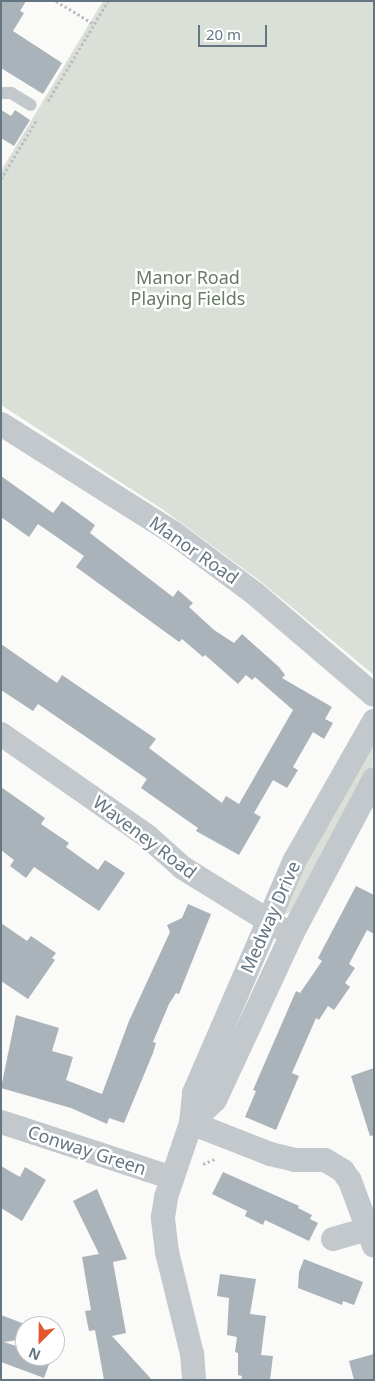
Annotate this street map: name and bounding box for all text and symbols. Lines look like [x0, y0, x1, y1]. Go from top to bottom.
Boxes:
scale bar [200, 15, 269, 47]
text: 20 m [206, 24, 241, 44]
park label: Manor Road Playing Fields [131, 267, 245, 310]
street label: Manor Road [145, 511, 243, 589]
street label: Waveney Road [89, 791, 201, 883]
street label: Medway Drive [236, 858, 304, 976]
street label: Conway Green [25, 1121, 149, 1179]
north arrow [15, 1316, 65, 1366]
text: N [25, 1343, 43, 1365]

